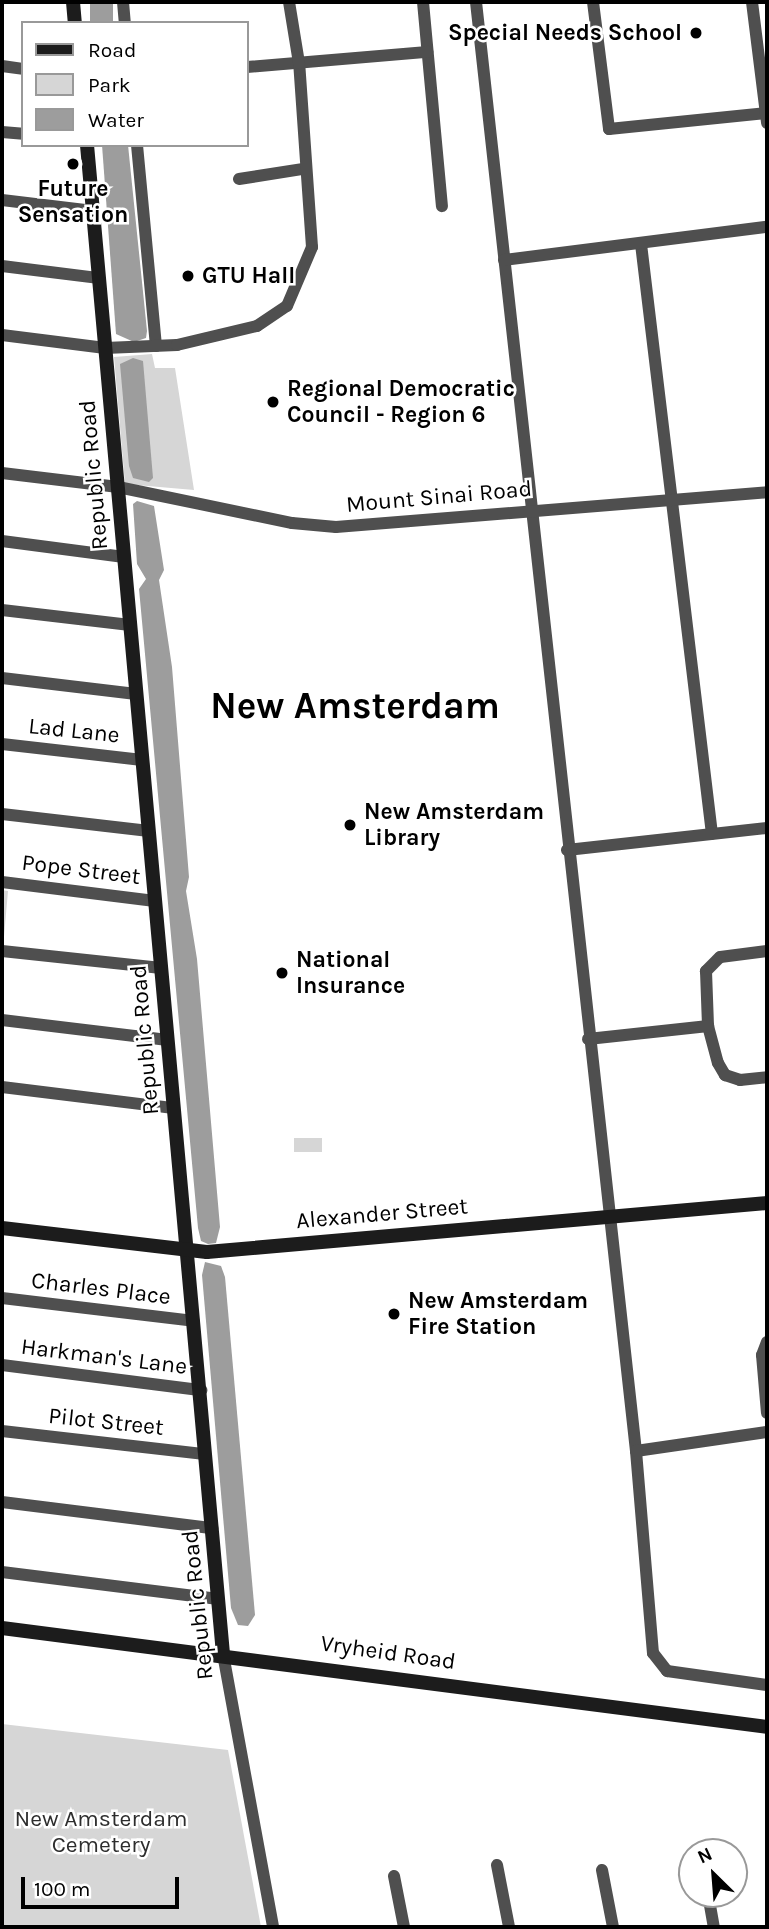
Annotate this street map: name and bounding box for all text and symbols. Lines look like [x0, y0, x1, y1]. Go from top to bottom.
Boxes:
place label: Special Needs School [448, 19, 682, 47]
legend [21, 21, 248, 147]
marker: Special Needs School [688, 25, 704, 41]
text: Road [88, 38, 136, 62]
text: Park [88, 73, 131, 97]
text: Water [88, 108, 144, 132]
marker: Future Sensation [65, 156, 81, 172]
place label: Future Sensation [18, 175, 128, 229]
place label: GTU Hall [202, 262, 295, 290]
marker: GTU Hall [180, 268, 196, 284]
place label: Regional Democratic Council - Region 6 [287, 375, 515, 429]
marker: Regional Democratic Council - Region 6 [265, 394, 281, 410]
street label: Republic Road [74, 399, 114, 551]
street label: Mount Sinai Road [345, 475, 533, 519]
district label: New Amsterdam [210, 684, 500, 728]
street label: Lad Lane [27, 712, 121, 750]
place label: New Amsterdam Library [364, 798, 544, 852]
marker: New Amsterdam Library [342, 817, 358, 833]
street label: Pope Street [20, 849, 142, 891]
place label: National Insurance [296, 946, 405, 1000]
street label: Republic Road [125, 964, 165, 1116]
marker: National Insurance [274, 965, 290, 981]
street label: Alexander Street [295, 1193, 469, 1235]
street label: Charles Place [30, 1267, 172, 1311]
place label: New Amsterdam Fire Station [408, 1287, 588, 1341]
marker: New Amsterdam Fire Station [386, 1306, 402, 1322]
street label: Harkman's Lane [19, 1333, 189, 1381]
street label: Pilot Street [47, 1402, 165, 1442]
street label: Republic Road [176, 1529, 220, 1681]
street label: Vryheid Road [319, 1630, 457, 1676]
park label: New Amsterdam Cemetery [14, 1805, 188, 1859]
north arrow [678, 1838, 748, 1908]
text: N [694, 1843, 716, 1869]
scale bar [24, 1862, 182, 1906]
text: 100 m [34, 1877, 91, 1901]

